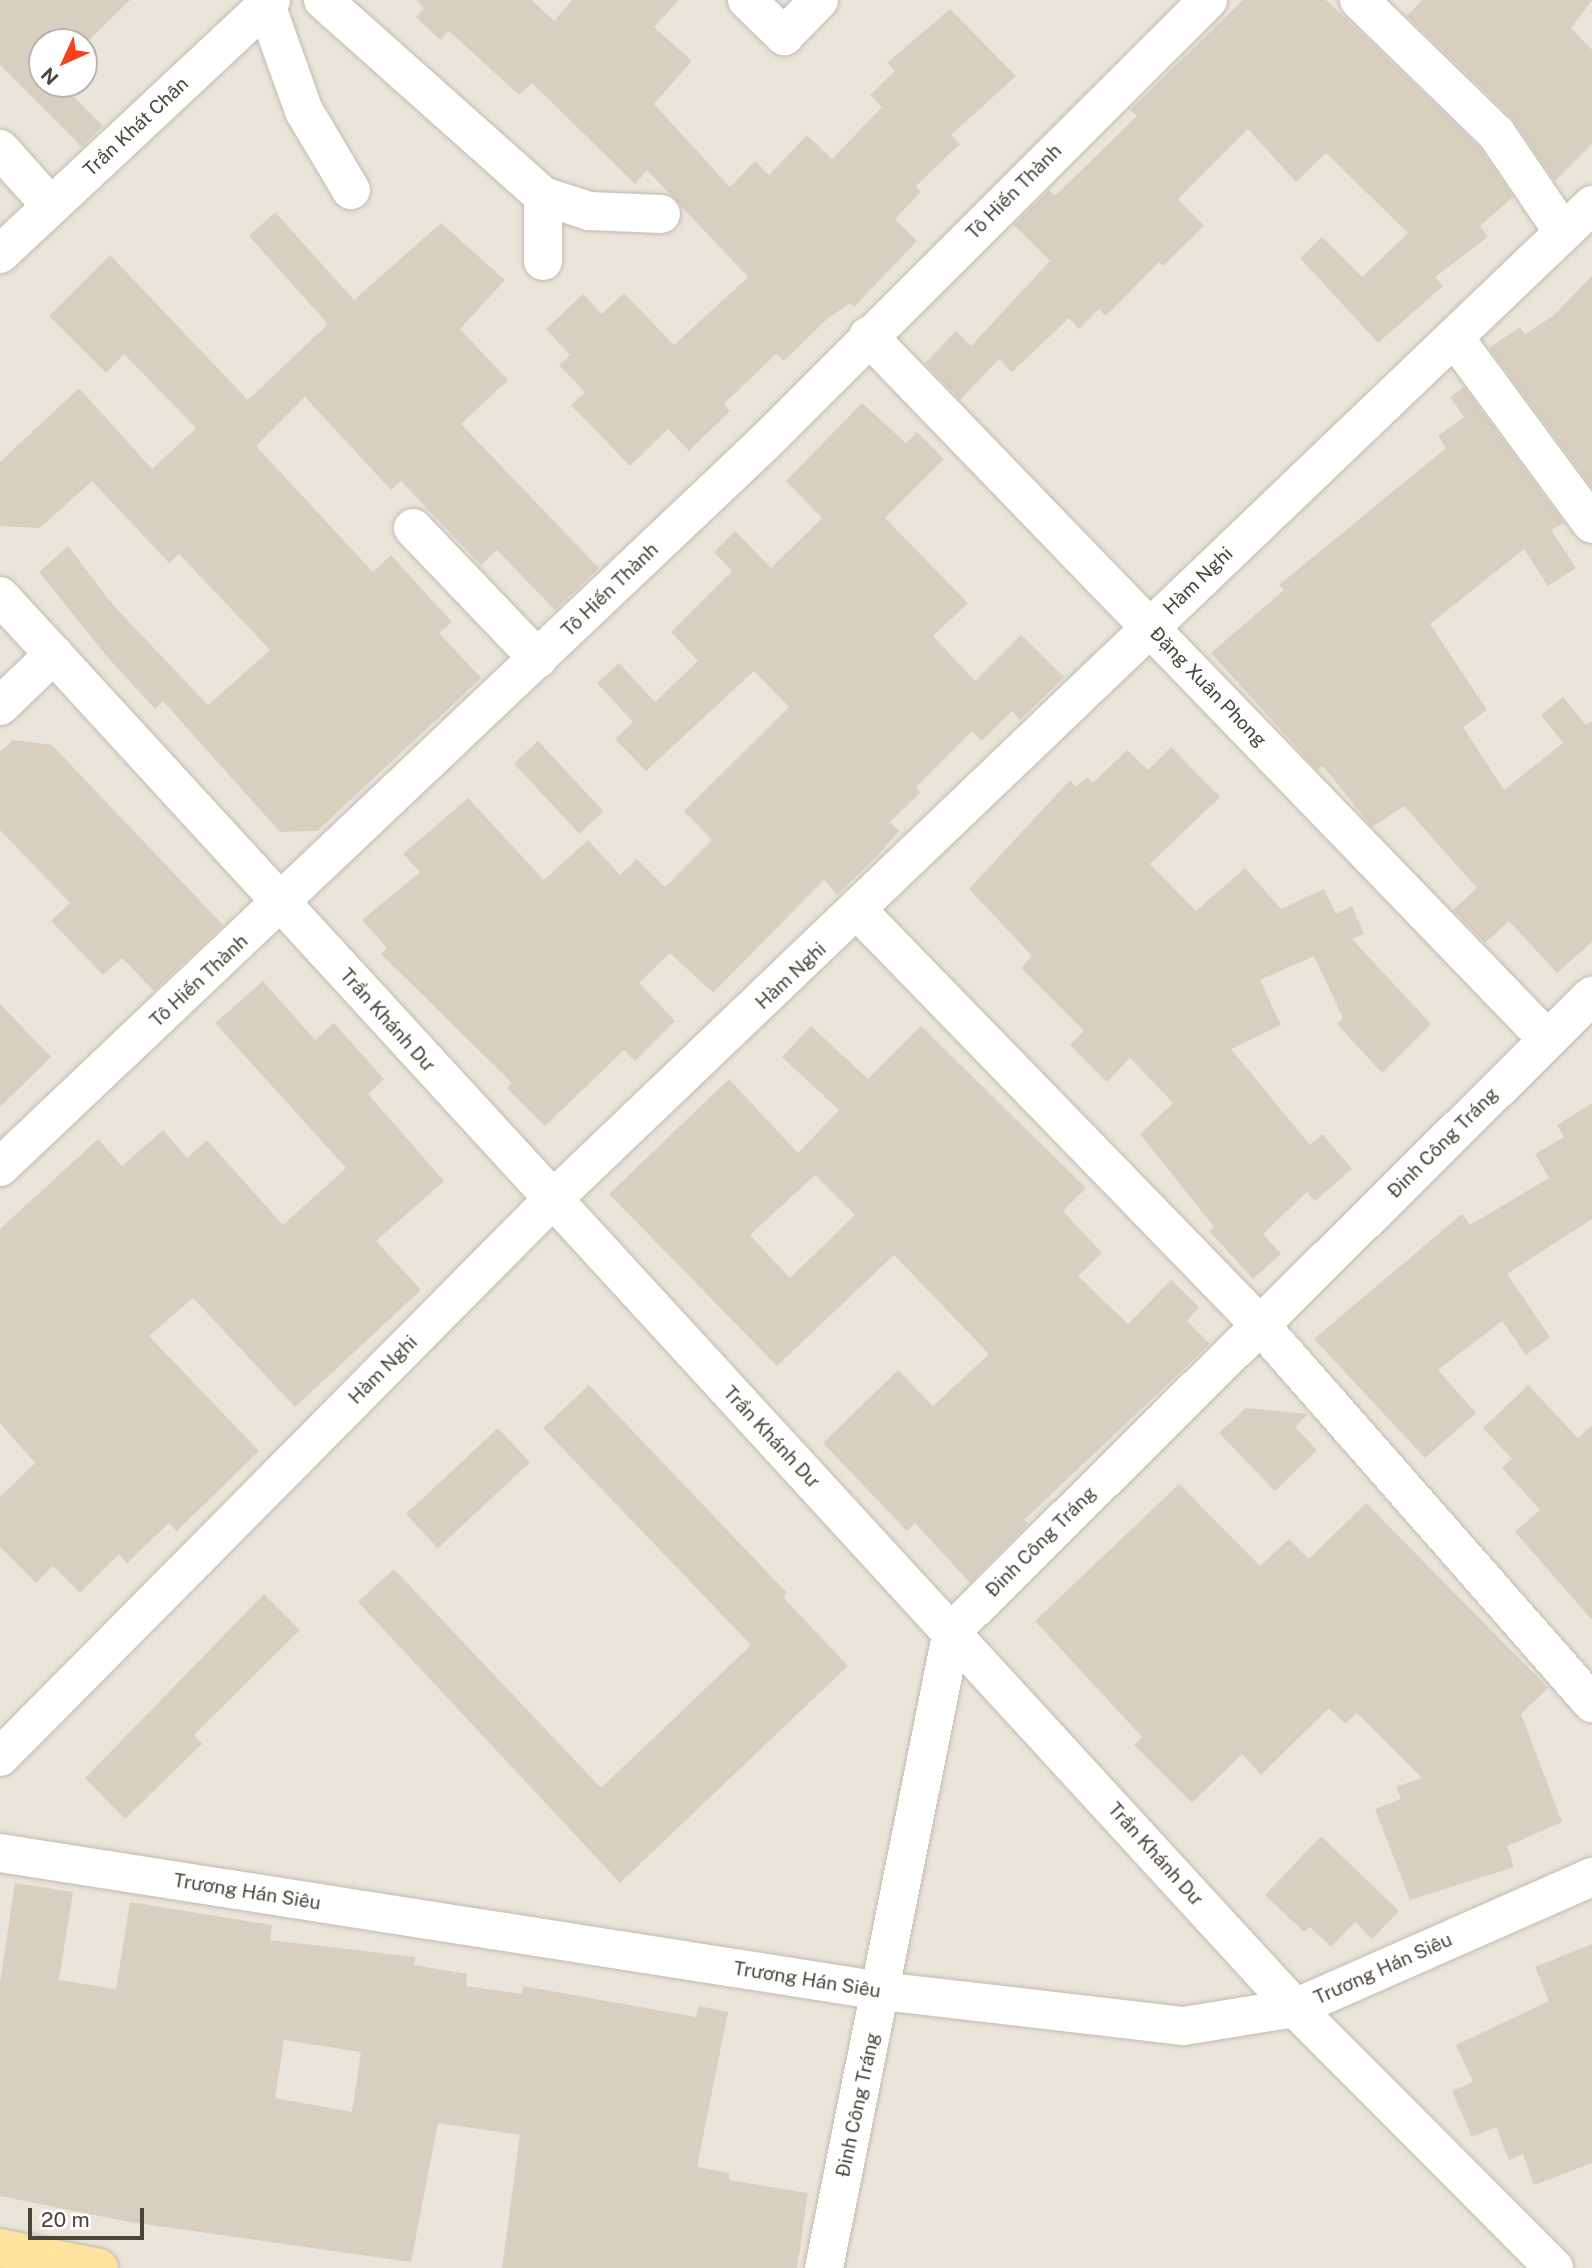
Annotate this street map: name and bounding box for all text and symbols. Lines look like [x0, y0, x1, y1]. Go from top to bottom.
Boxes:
north arrow [28, 28, 98, 98]
text: N [37, 63, 63, 89]
street label: Trần Khát Chân [79, 73, 193, 181]
street label: Tô Hiến Thành [962, 140, 1066, 244]
street label: Tô Hiến Thành [557, 538, 663, 642]
street label: Hàm Nghi [1159, 542, 1237, 620]
street label: Đặng Xuân Phong [1145, 622, 1271, 752]
street label: Tô Hiến Thành [145, 930, 253, 1032]
street label: Hàm Nghi [751, 938, 831, 1014]
street label: Trần Khánh Dư [335, 964, 439, 1076]
street label: Đinh Công Tráng [1383, 1083, 1503, 1203]
street label: Hàm Nghi [344, 1331, 422, 1409]
street label: Trần Khánh Dư [718, 1382, 824, 1492]
street label: Đinh Công Tráng [981, 1482, 1101, 1602]
street label: Trần Khánh Dư [1103, 1798, 1207, 1910]
street label: Trương Hán Siêu [172, 1869, 322, 1915]
street label: Trương Hán Siêu [1310, 1928, 1456, 2010]
street label: Trương Hán Siêu [732, 1957, 882, 2003]
street label: Đinh Công Tráng [832, 2031, 884, 2179]
scale bar [32, 2194, 147, 2238]
text: 20 m [41, 2207, 90, 2232]

